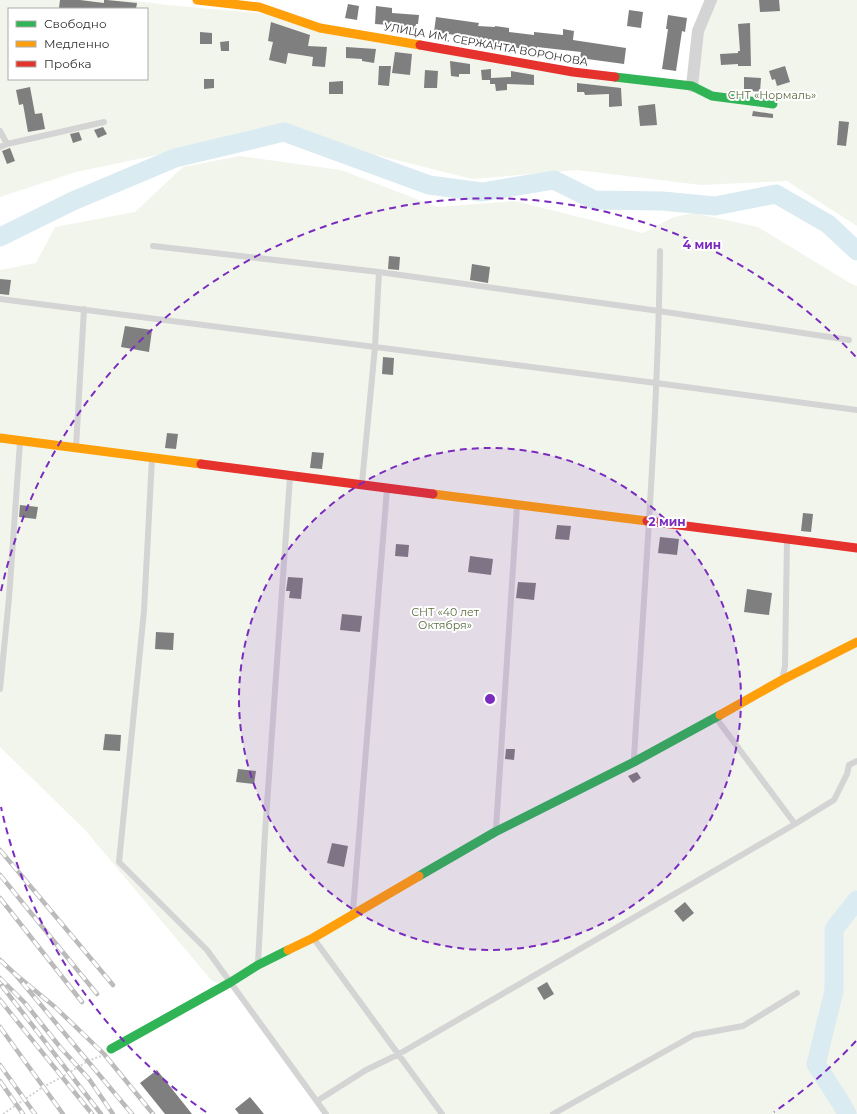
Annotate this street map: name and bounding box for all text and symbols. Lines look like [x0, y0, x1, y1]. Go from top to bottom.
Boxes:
legend [8, 8, 148, 80]
text: Свободно [44, 16, 107, 31]
street label: УЛИЦА ИМ. СЕРЖАНТА ВОРОНОВА [383, 19, 590, 69]
text: Медленно [44, 36, 110, 51]
text: Пробка [44, 56, 92, 71]
park label: СНТ «Нормаль» [728, 88, 816, 102]
text: 4 мин [683, 237, 721, 252]
text: 2 мин [648, 514, 686, 529]
park label: СНТ «40 лет Октября» [411, 605, 480, 632]
centre of rings [483, 692, 497, 706]

